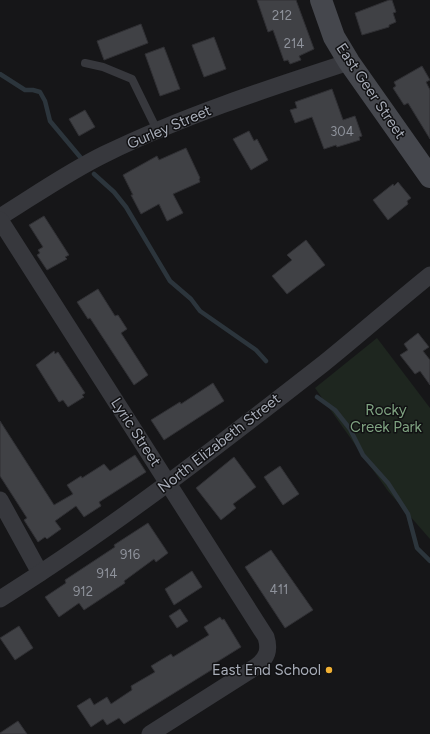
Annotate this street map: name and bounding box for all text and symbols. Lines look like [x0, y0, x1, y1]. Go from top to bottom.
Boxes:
house number: 212 [272, 8, 292, 23]
house number: 214 [284, 36, 304, 51]
street label: East Geer Street [332, 40, 410, 143]
street label: Gurley Street [124, 101, 214, 153]
house number: 304 [330, 124, 354, 139]
street label: North Elizabeth Street [154, 389, 284, 496]
street label: Lyric Street [107, 394, 165, 470]
park label: Rocky Creek Park [350, 401, 423, 436]
house number: 916 [120, 547, 140, 562]
house number: 914 [97, 566, 117, 581]
house number: 411 [270, 582, 288, 597]
house number: 912 [73, 584, 93, 599]
place label: East End School [212, 661, 321, 679]
marker: East End School [324, 665, 334, 675]

